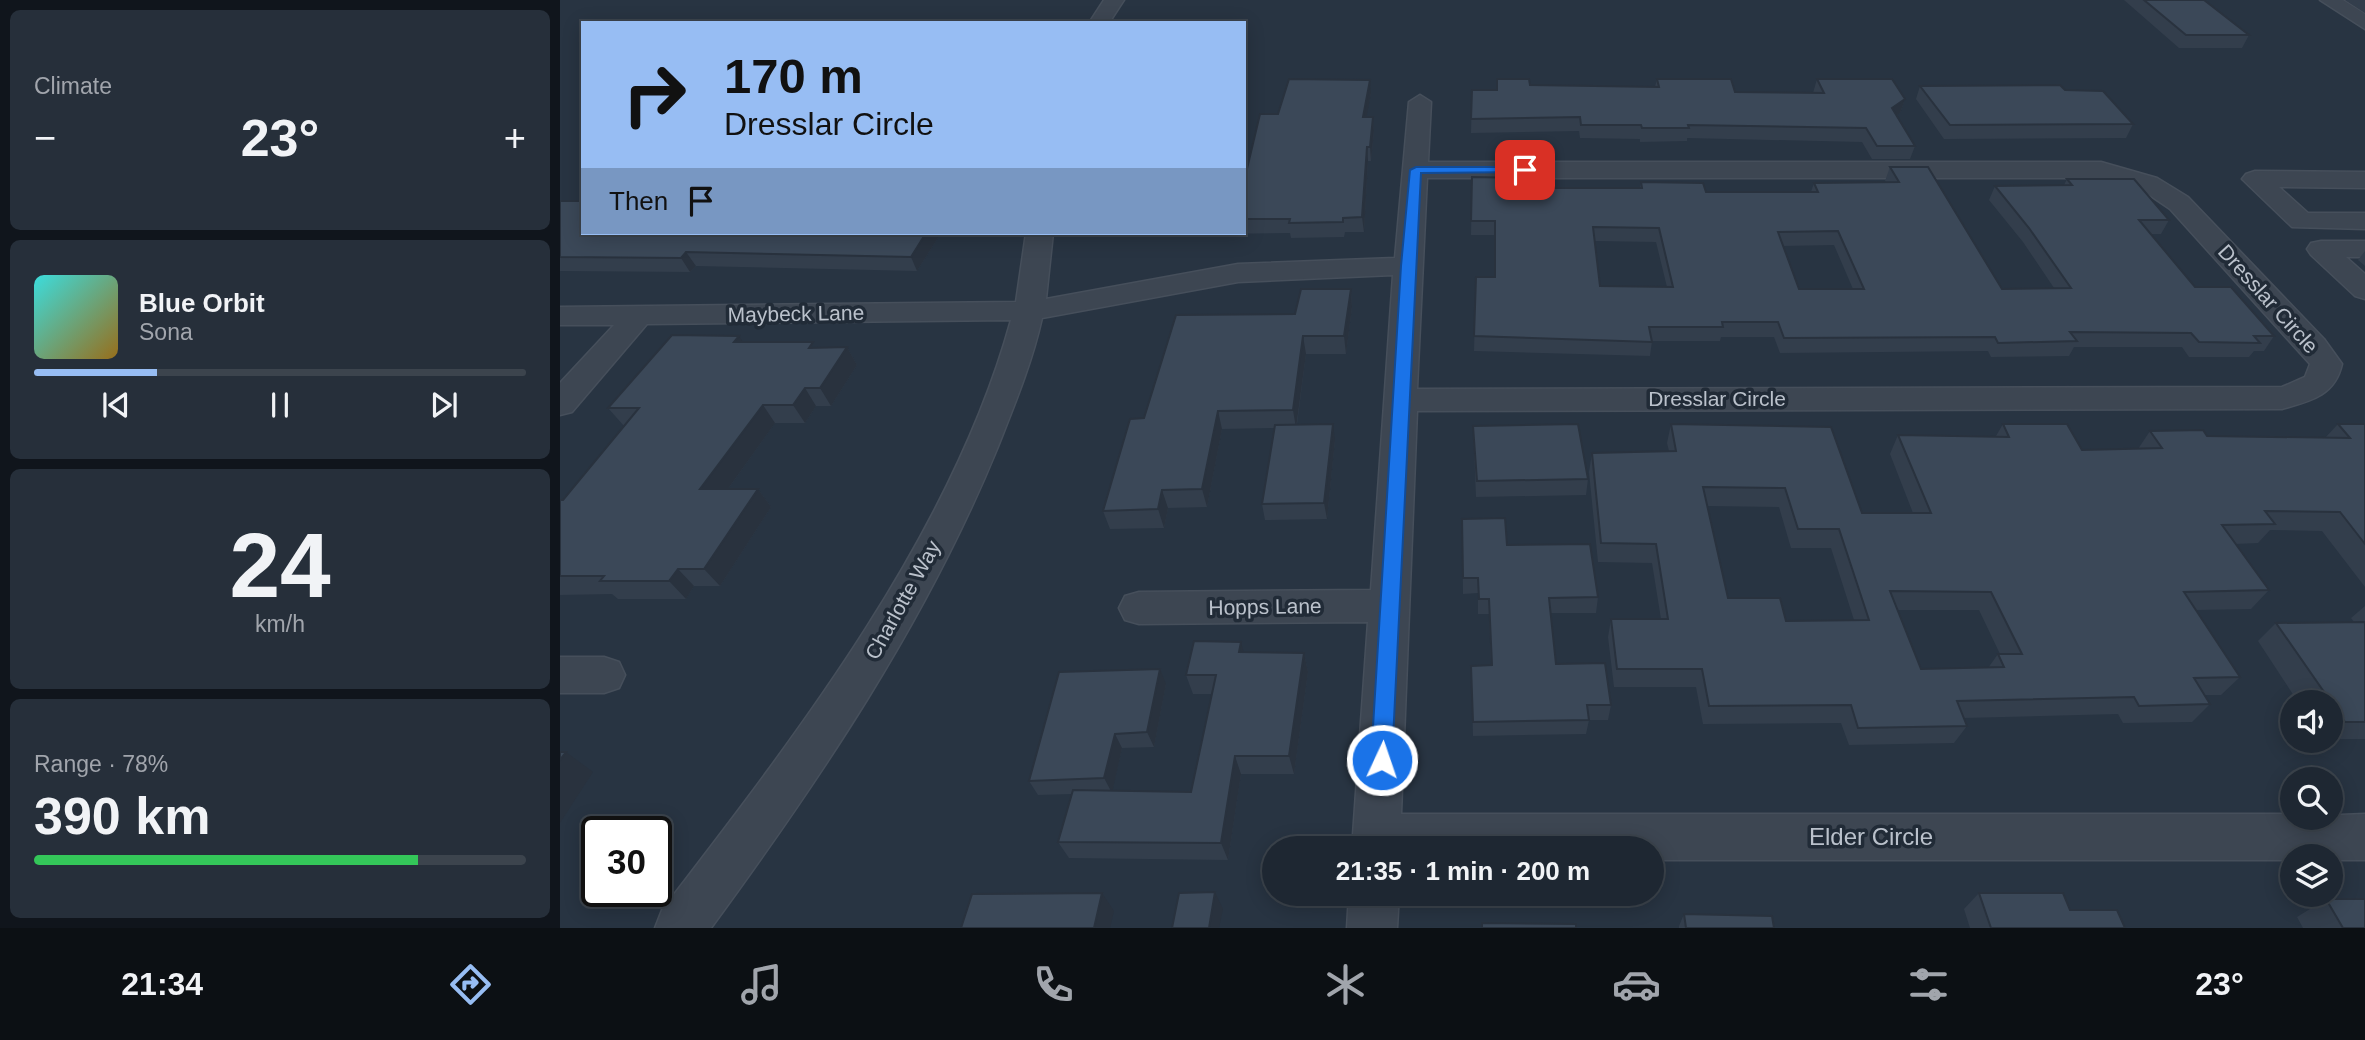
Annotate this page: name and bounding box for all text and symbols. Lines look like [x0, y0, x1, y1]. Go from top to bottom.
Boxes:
icon: right [609, 49, 700, 140]
text: 170 m [724, 49, 863, 103]
text: Climate [34, 73, 112, 99]
text: Dresslar Circle [724, 106, 934, 142]
text: 23° [241, 109, 319, 167]
text: − [34, 117, 56, 159]
text: + [504, 117, 526, 159]
pin [1495, 140, 1555, 200]
icon: arrive [1506, 151, 1544, 189]
icon: arrive [682, 182, 720, 220]
text: Then [609, 186, 668, 216]
street label: Dresslar Circle [2214, 240, 2323, 358]
text: Blue Orbit [139, 288, 265, 318]
street label: Maybeck Lane [728, 301, 864, 326]
text: Sona [139, 319, 193, 345]
icon: previous [97, 386, 135, 424]
icon: pause [261, 386, 299, 424]
icon: next [425, 386, 463, 424]
street label: Dresslar Circle [1648, 387, 1786, 410]
text: 24 [229, 515, 331, 616]
street label: Charlotte Way [860, 536, 945, 663]
street label: Hopps Lane [1208, 594, 1322, 619]
text: km/h [255, 611, 305, 637]
map controls [2280, 690, 2343, 907]
button: sound [2280, 690, 2343, 753]
position arrow [1345, 723, 1419, 797]
text: Range · 78% [34, 751, 168, 777]
button: search [2280, 767, 2343, 830]
text: 390 km [34, 787, 210, 845]
speed limit sign: 30 [581, 816, 672, 907]
street label: Elder Circle [1809, 823, 1933, 850]
button: layers [2280, 844, 2343, 907]
text: 21:35 · 1 min · 200 m [1336, 856, 1590, 886]
icon: directions [446, 960, 495, 1009]
icon: music [737, 960, 786, 1009]
icon: phone [1029, 960, 1078, 1009]
icon: climate [1321, 960, 1370, 1009]
icon: car [1612, 960, 1661, 1009]
icon: filters [1904, 960, 1953, 1009]
text: 21:34 [121, 966, 203, 1002]
text: 23° [2195, 966, 2244, 1002]

